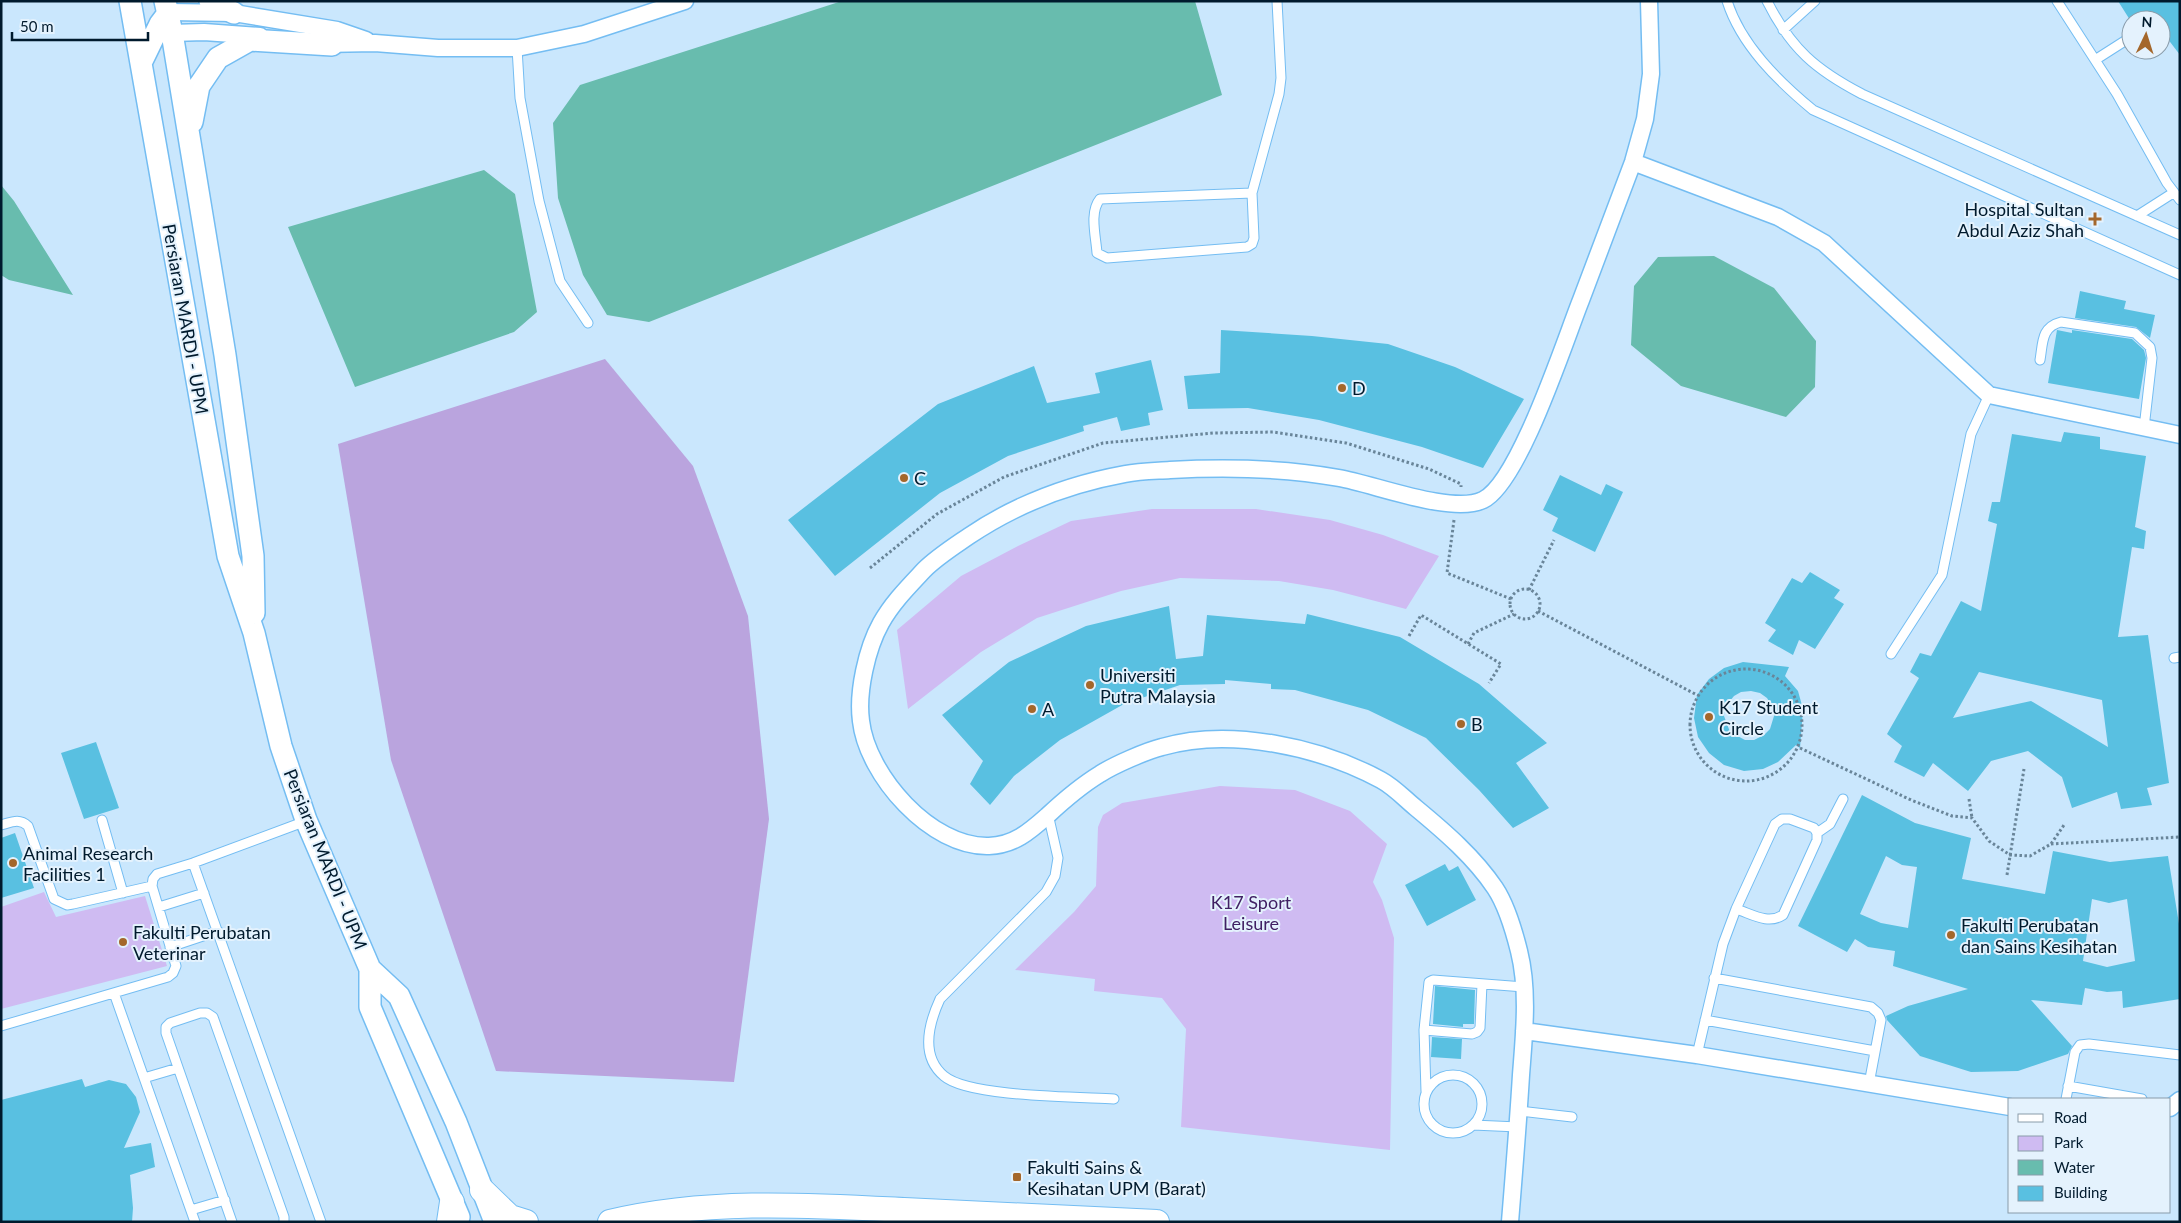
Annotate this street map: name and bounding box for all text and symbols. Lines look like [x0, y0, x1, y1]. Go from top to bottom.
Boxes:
scale bar [12, 10, 149, 42]
north arrow [2121, 10, 2171, 60]
text: N [2141, 13, 2153, 30]
text: 50 m [20, 17, 54, 35]
place label: Hospital Sultan Abdul Aziz Shah [1957, 198, 2084, 241]
marker: Hospital Sultan Abdul Aziz Shah [2088, 212, 2102, 226]
street label: Persiaran MARDI - UPM [158, 222, 214, 416]
place label: D [1352, 377, 1366, 399]
marker: D [1336, 382, 1348, 394]
place label: C [914, 467, 926, 489]
marker: C [898, 472, 910, 484]
place label: Universiti Putra Malaysia [1100, 664, 1216, 707]
marker: Universiti Putra Malaysia [1084, 679, 1096, 691]
place label: K17 Student Circle [1719, 696, 1819, 739]
place label: A [1042, 698, 1055, 720]
marker: A [1026, 703, 1038, 715]
marker: K17 Student Circle [1703, 711, 1715, 723]
place label: B [1471, 713, 1483, 735]
marker: B [1455, 718, 1467, 730]
street label: Persiaran MARDI - UPM [280, 765, 372, 953]
place label: Animal Research Facilities 1 [23, 842, 153, 885]
marker: Animal Research Facilities 1 [7, 857, 19, 869]
park label: K17 Sport Leisure [1211, 891, 1292, 934]
place label: Fakulti Perubatan dan Sains Kesihatan [1961, 914, 2117, 957]
place label: Fakulti Perubatan Veterinar [133, 921, 271, 964]
marker: Fakulti Perubatan dan Sains Kesihatan [1945, 929, 1957, 941]
marker: Fakulti Perubatan Veterinar [117, 936, 129, 948]
legend [2008, 1098, 2171, 1213]
text: Road [2054, 1108, 2087, 1126]
text: Park [2054, 1133, 2084, 1151]
place label: Fakulti Sains & Kesihatan UPM (Barat) [1027, 1156, 1206, 1199]
text: Water [2054, 1158, 2095, 1176]
marker: Fakulti Sains & Kesihatan UPM (Barat) [1011, 1171, 1023, 1183]
text: Building [2054, 1183, 2107, 1201]

